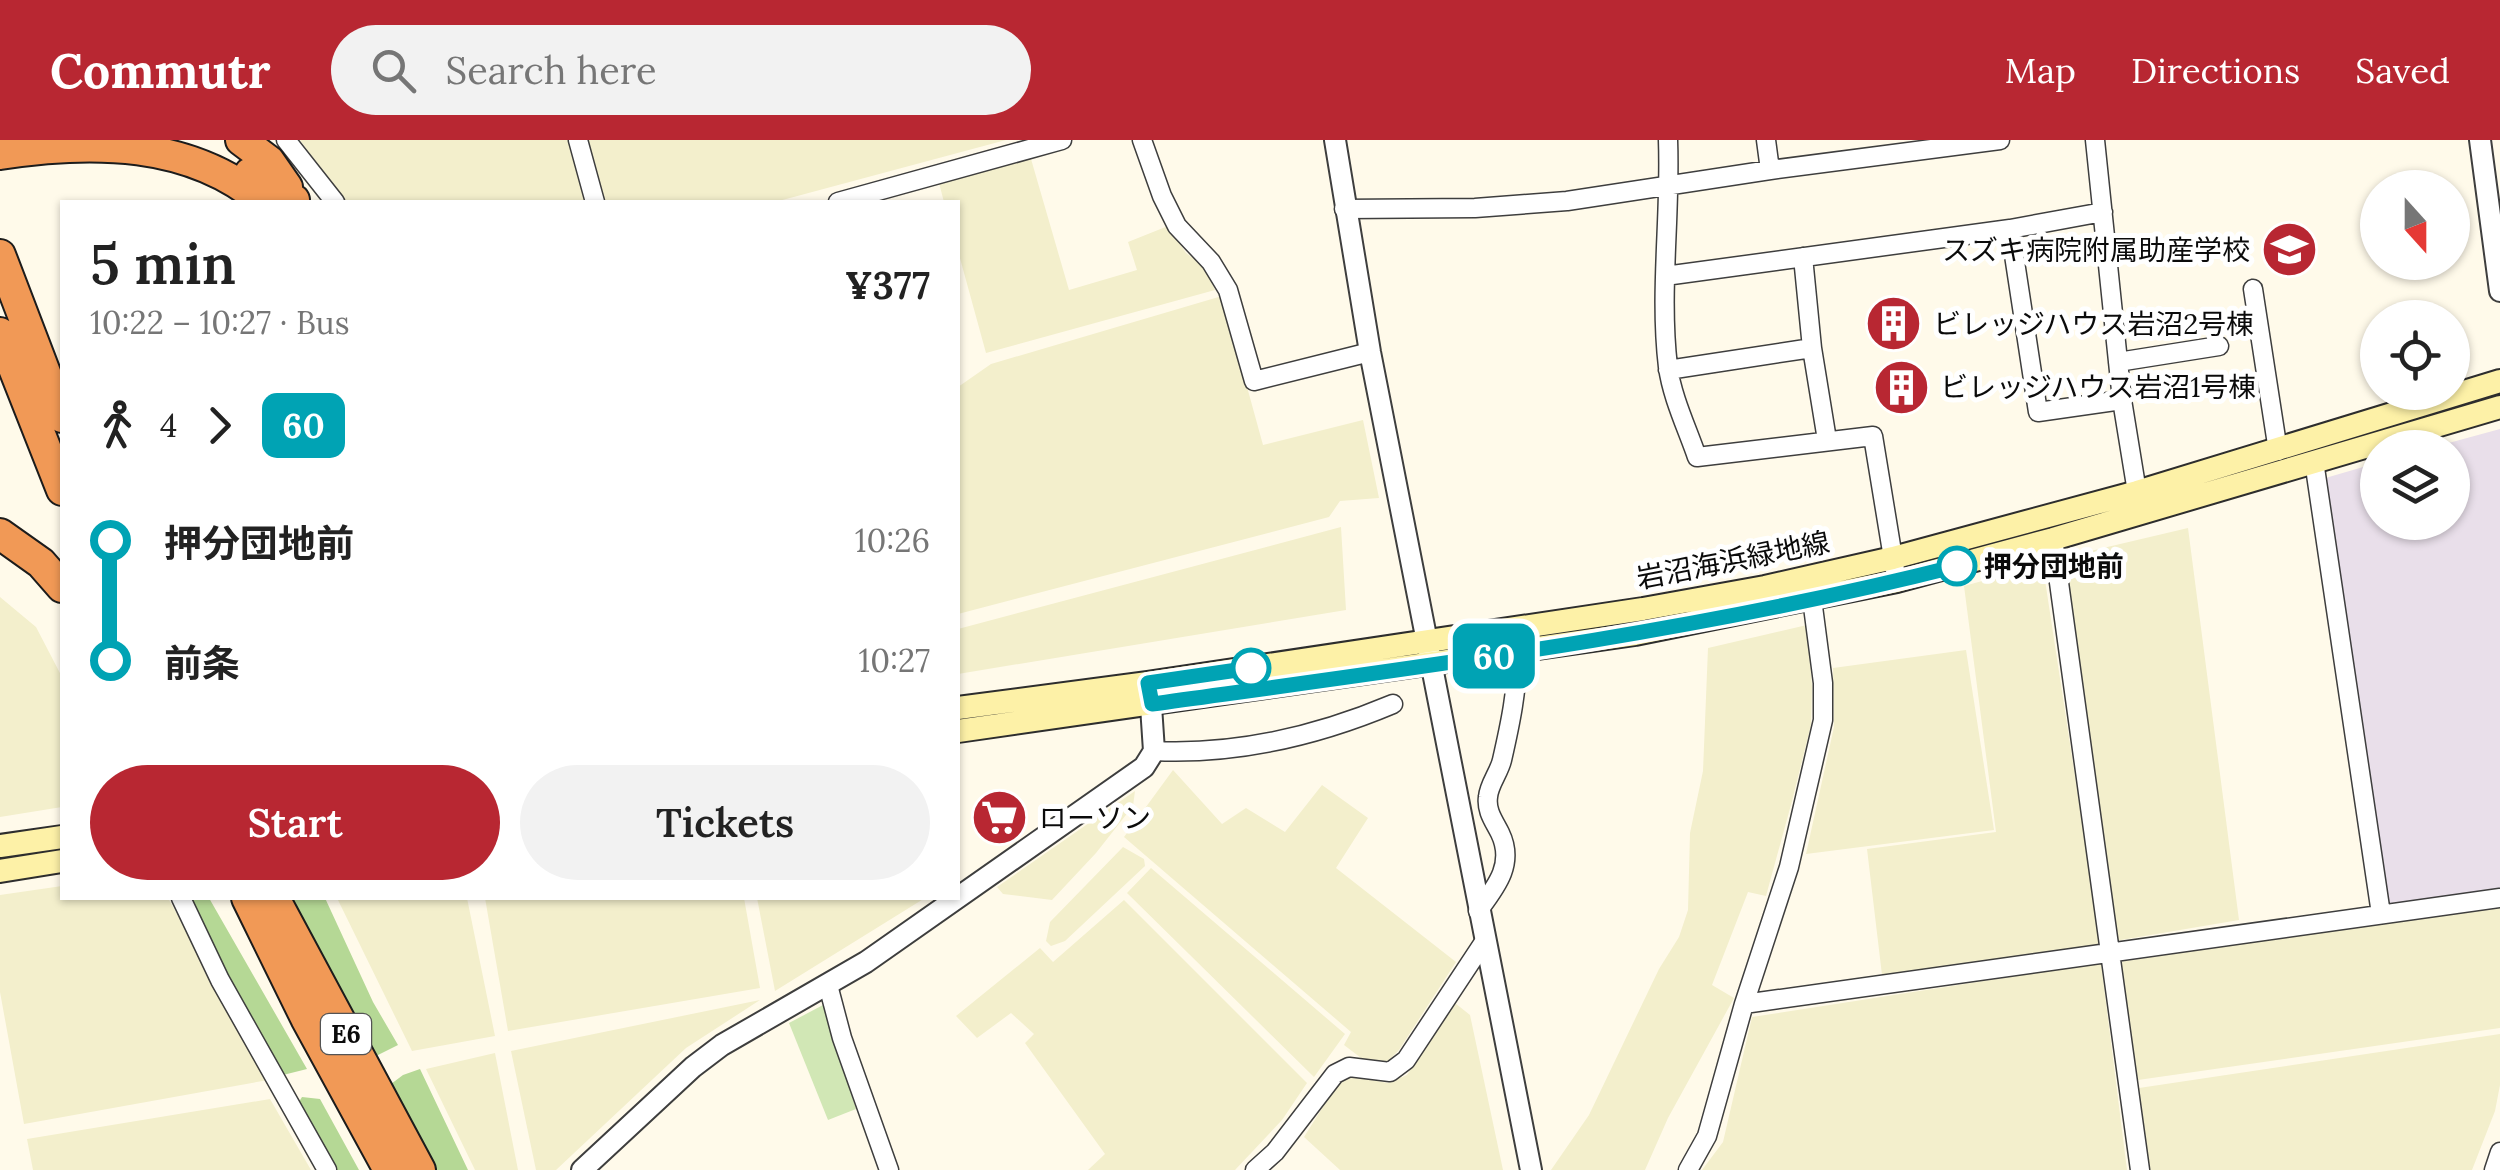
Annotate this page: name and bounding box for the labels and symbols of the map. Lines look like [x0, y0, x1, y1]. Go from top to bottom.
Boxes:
north arrow [2360, 170, 2470, 280]
school or university icon: スズキ病院附属助産学校 [2259, 220, 2319, 280]
place label: スズキ病院附属助産学校 [1942, 232, 2250, 268]
building icon: ビレッジハウス岩沼2号棟 [1864, 294, 1924, 354]
place label: ビレッジハウス岩沼2号棟 [1933, 306, 2254, 342]
building icon: ビレッジハウス岩沼1号棟 [1871, 357, 1931, 417]
place label: ビレッジハウス岩沼1号棟 [1940, 369, 2257, 405]
street label: 岩沼海浜緑地線 [1633, 524, 1833, 596]
marker: 押分団地前 [1938, 547, 1976, 585]
place label: 押分団地前 [1984, 548, 2124, 584]
line badge: 60 [1449, 624, 1539, 688]
unlabelled marker [1232, 649, 1270, 687]
supermarket icon: ローソン [970, 788, 1030, 848]
place label: ローソン [1039, 800, 1151, 836]
road number: E6 [321, 1014, 371, 1054]

